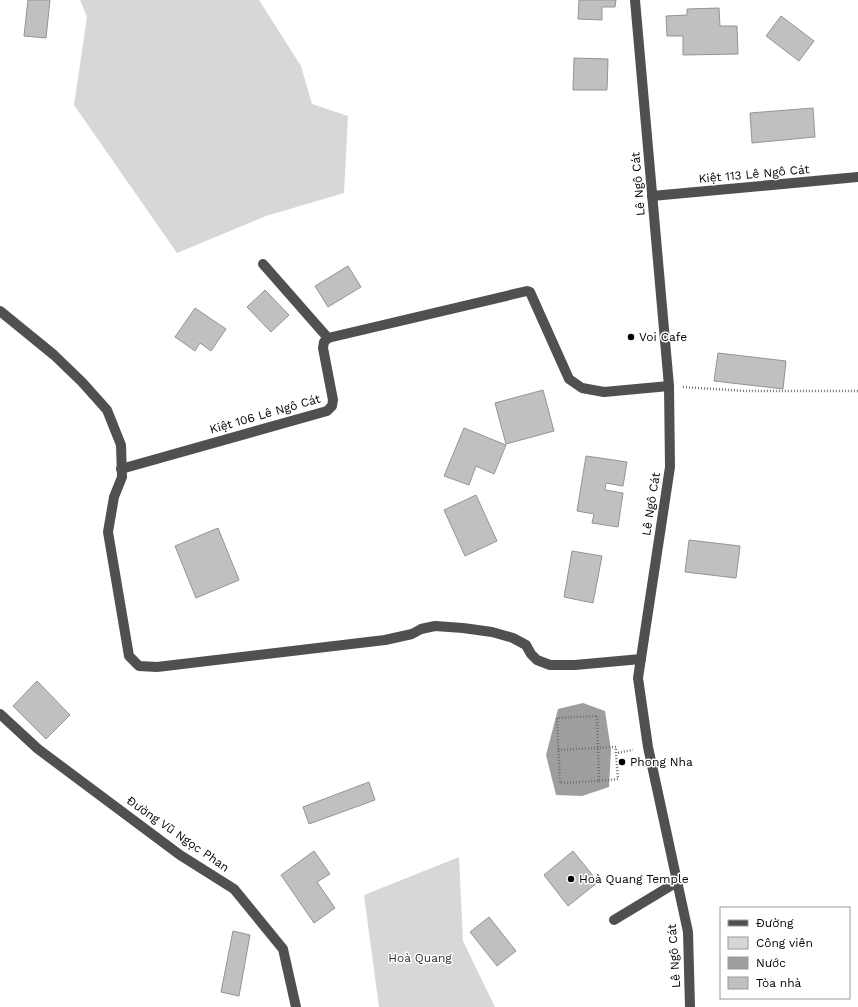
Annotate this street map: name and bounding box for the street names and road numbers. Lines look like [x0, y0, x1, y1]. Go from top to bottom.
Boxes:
street label: Lê Ngô Cát [628, 151, 648, 217]
street label: Kiệt 113 Lê Ngô Cát [698, 162, 810, 186]
street label: Kiệt 106 Lê Ngô Cát [208, 392, 322, 436]
street label: Lê Ngô Cát [639, 471, 663, 537]
street label: Đường Vũ Ngọc Phan [124, 793, 232, 875]
street label: Lê Ngô Cát [665, 923, 683, 989]

